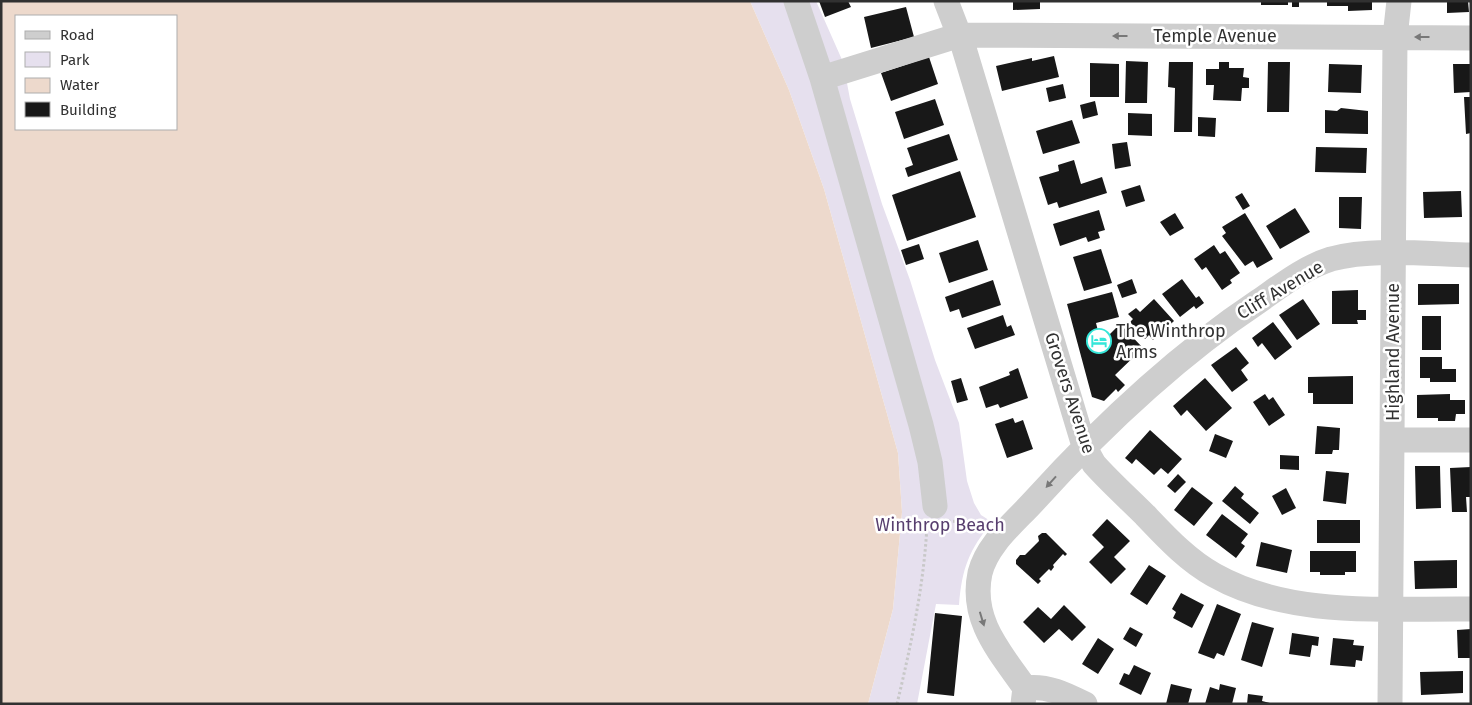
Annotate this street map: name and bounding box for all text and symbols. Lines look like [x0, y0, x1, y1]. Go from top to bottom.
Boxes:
legend [15, 15, 178, 130]
street label: Temple Avenue [1153, 25, 1277, 47]
text: Road [60, 26, 95, 44]
one-way arrow [1111, 32, 1127, 40]
one-way arrow [1414, 33, 1430, 41]
text: Park [60, 51, 90, 69]
text: Water [60, 76, 99, 94]
text: Building [60, 101, 116, 119]
street label: Cliff Avenue [1233, 256, 1327, 324]
street label: Highland Avenue [1382, 283, 1404, 421]
place label: The Winthrop Arms [1116, 320, 1226, 363]
hotel icon: The Winthrop Arms [1086, 328, 1112, 354]
street label: Grovers Avenue [1040, 329, 1100, 457]
one-way arrow [1045, 476, 1057, 488]
park label: Winthrop Beach [875, 514, 1005, 536]
one-way arrow [978, 611, 986, 626]

